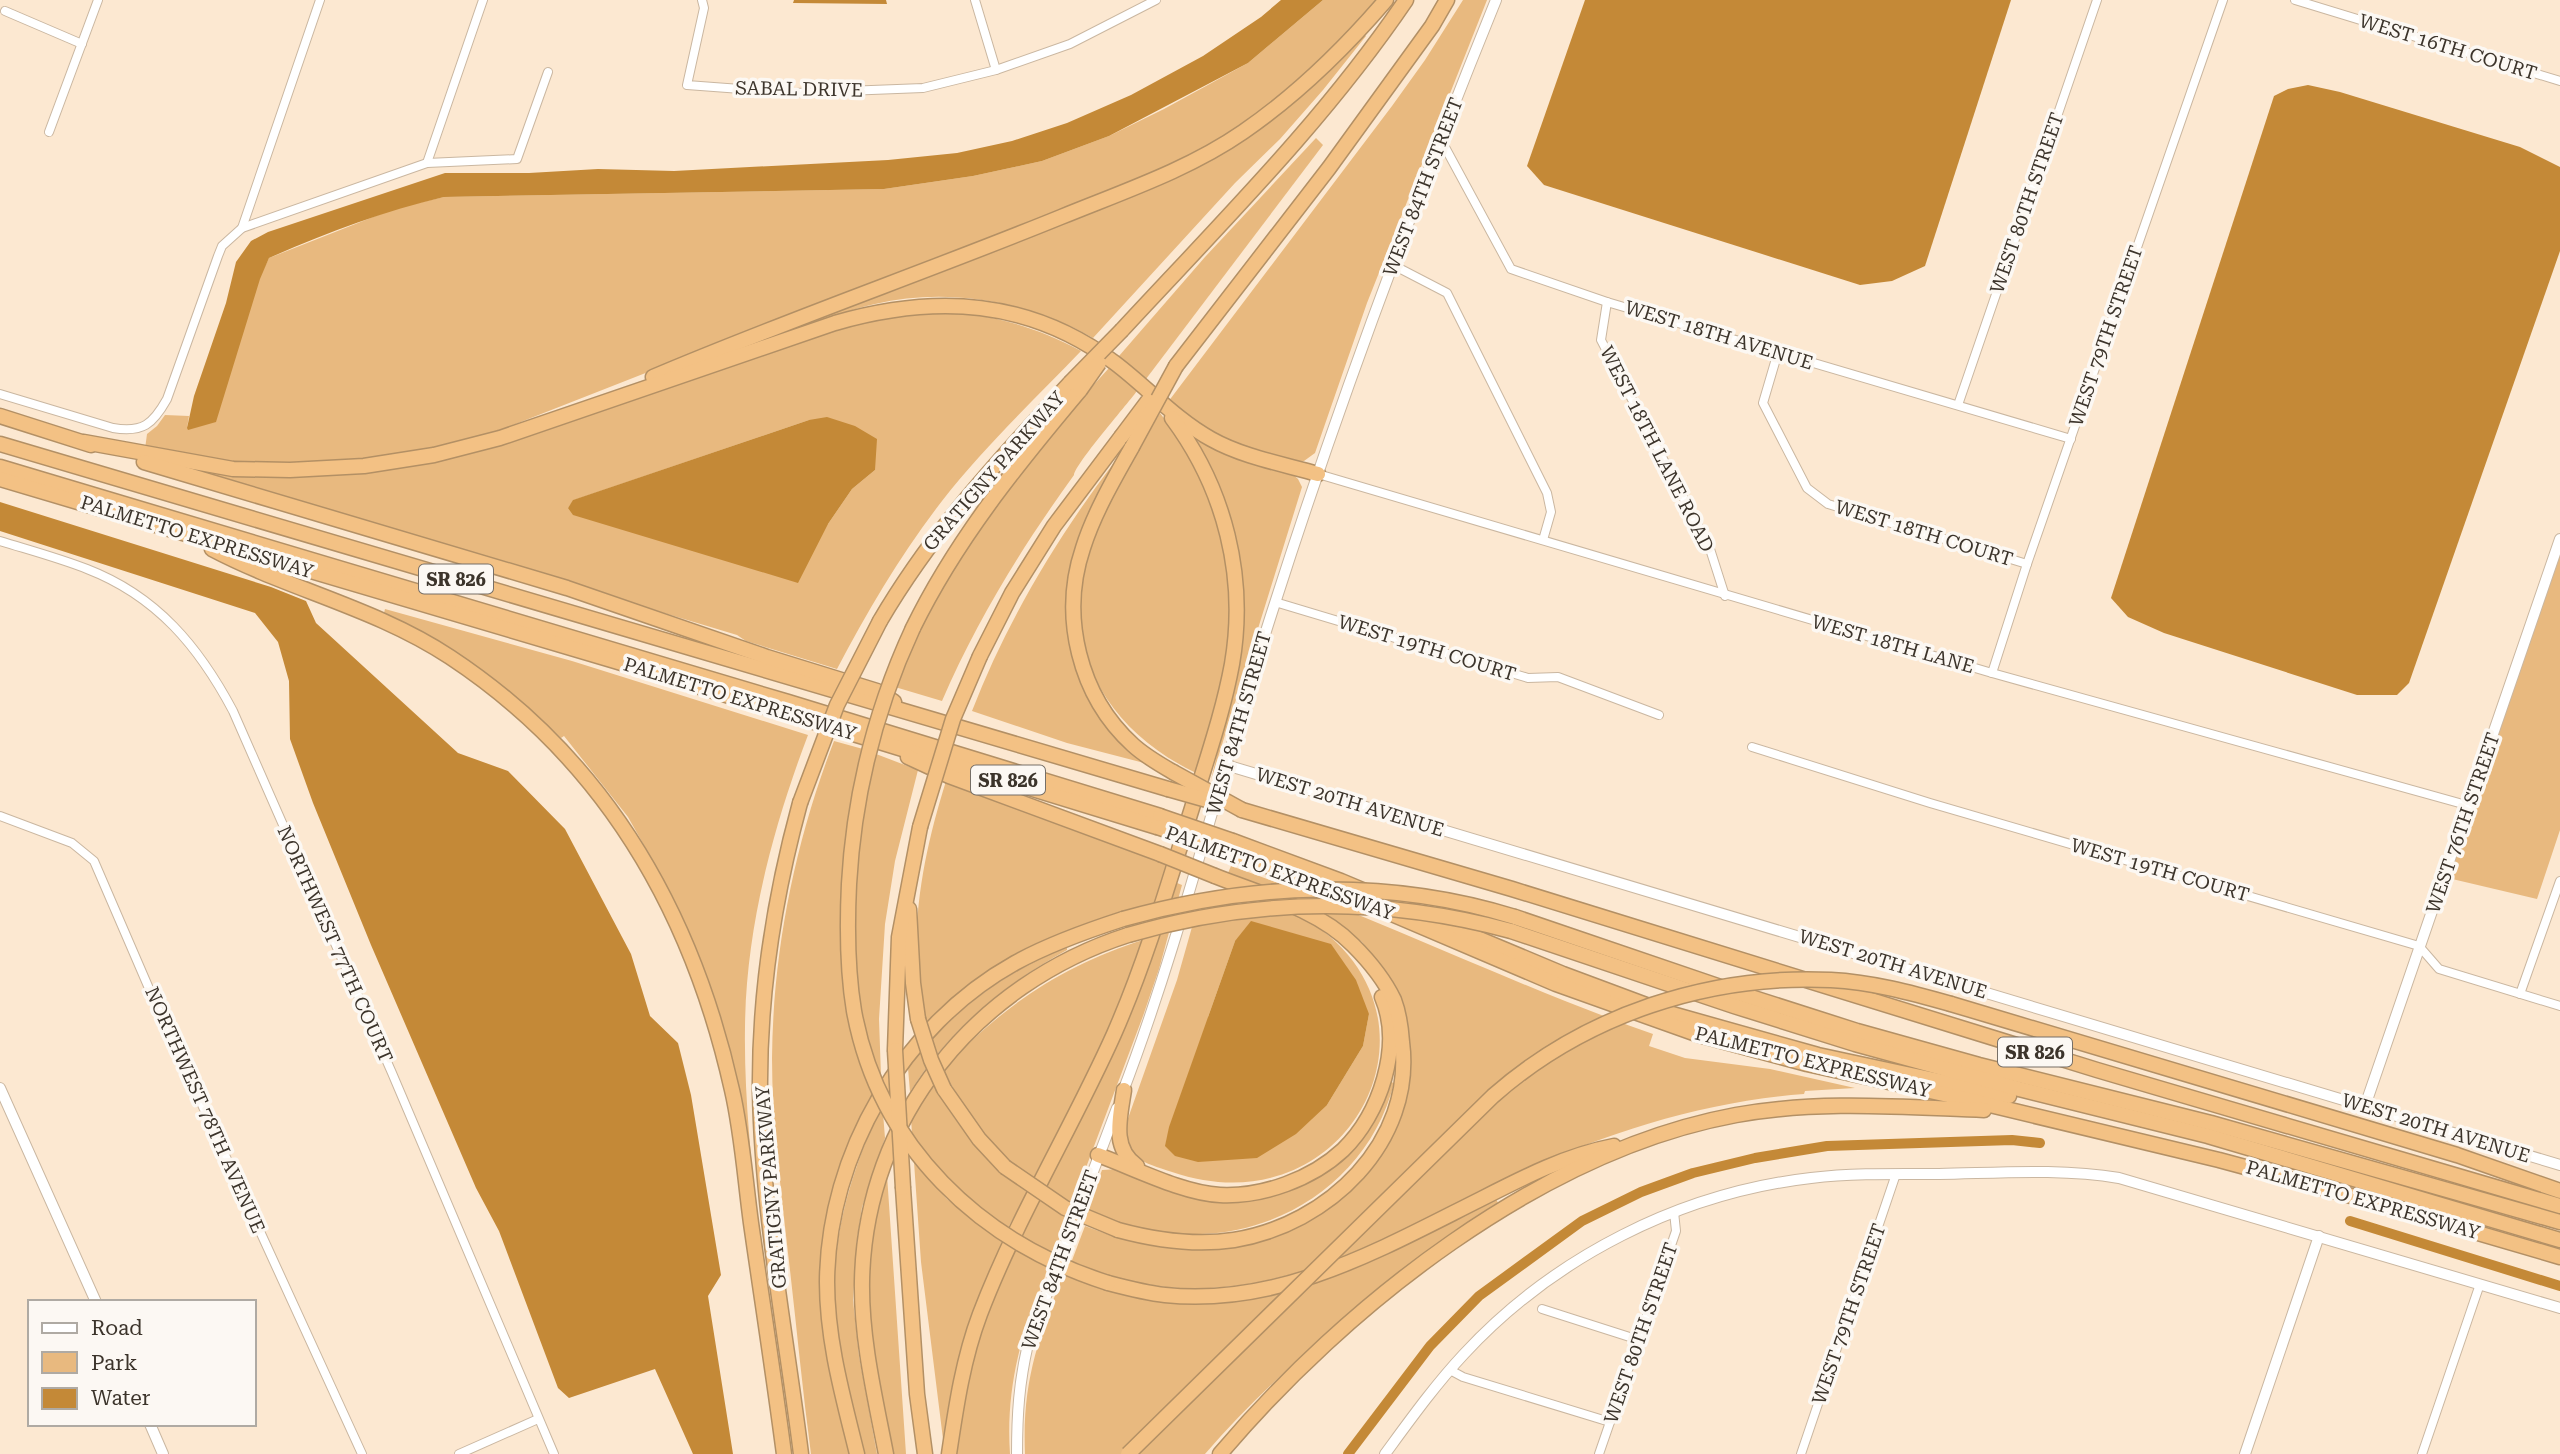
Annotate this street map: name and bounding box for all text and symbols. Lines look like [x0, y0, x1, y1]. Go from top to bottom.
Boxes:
street label: WEST 16TH COURT [2356, 9, 2540, 85]
street label: SABAL DRIVE [735, 76, 863, 102]
street label: WEST 84TH STREET [1378, 94, 1468, 280]
street label: WEST 80TH STREET [1985, 110, 2069, 296]
street label: WEST 79TH STREET [2064, 243, 2148, 429]
street label: WEST 18TH AVENUE [1622, 295, 1816, 375]
street label: WEST 18TH LANE ROAD [1595, 342, 1719, 556]
street label: GRATIGNY PARKWAY [918, 387, 1070, 555]
street label: PALMETTO EXPRESSWAY [78, 491, 316, 583]
street label: WEST 18TH COURT [1832, 495, 2016, 571]
road number: SR 826 [419, 564, 493, 594]
street label: WEST 19TH COURT [1335, 610, 1519, 686]
street label: WEST 18TH LANE [1809, 610, 1977, 678]
street label: WEST 84TH STREET [1202, 629, 1276, 817]
street label: PALMETTO EXPRESSWAY [621, 653, 859, 745]
street label: WEST 76TH STREET [2421, 730, 2505, 916]
street label: WEST 20TH AVENUE [1253, 762, 1447, 842]
road number: SR 826 [971, 766, 1045, 794]
street label: PALMETTO EXPRESSWAY [1162, 821, 1398, 925]
street label: NORTHWEST 77TH COURT [272, 822, 398, 1066]
street label: WEST 19TH COURT [2068, 833, 2252, 907]
street label: WEST 20TH AVENUE [1796, 924, 1990, 1004]
street label: NORTHWEST 78TH AVENUE [140, 983, 270, 1237]
street label: PALMETTO EXPRESSWAY [1693, 1022, 1933, 1102]
road number: SR 826 [1998, 1037, 2072, 1066]
street label: GRATIGNY PARKWAY [751, 1084, 791, 1289]
street label: WEST 20TH AVENUE [2339, 1088, 2533, 1168]
street label: PALMETTO EXPRESSWAY [2243, 1156, 2483, 1244]
street label: WEST 84TH STREET [1017, 1167, 1103, 1353]
street label: WEST 79TH STREET [1807, 1221, 1891, 1407]
street label: WEST 80TH STREET [1599, 1240, 1683, 1426]
legend [28, 1300, 256, 1426]
text: Road [91, 1316, 143, 1340]
text: Park [91, 1351, 137, 1375]
text: Water [91, 1386, 151, 1410]

